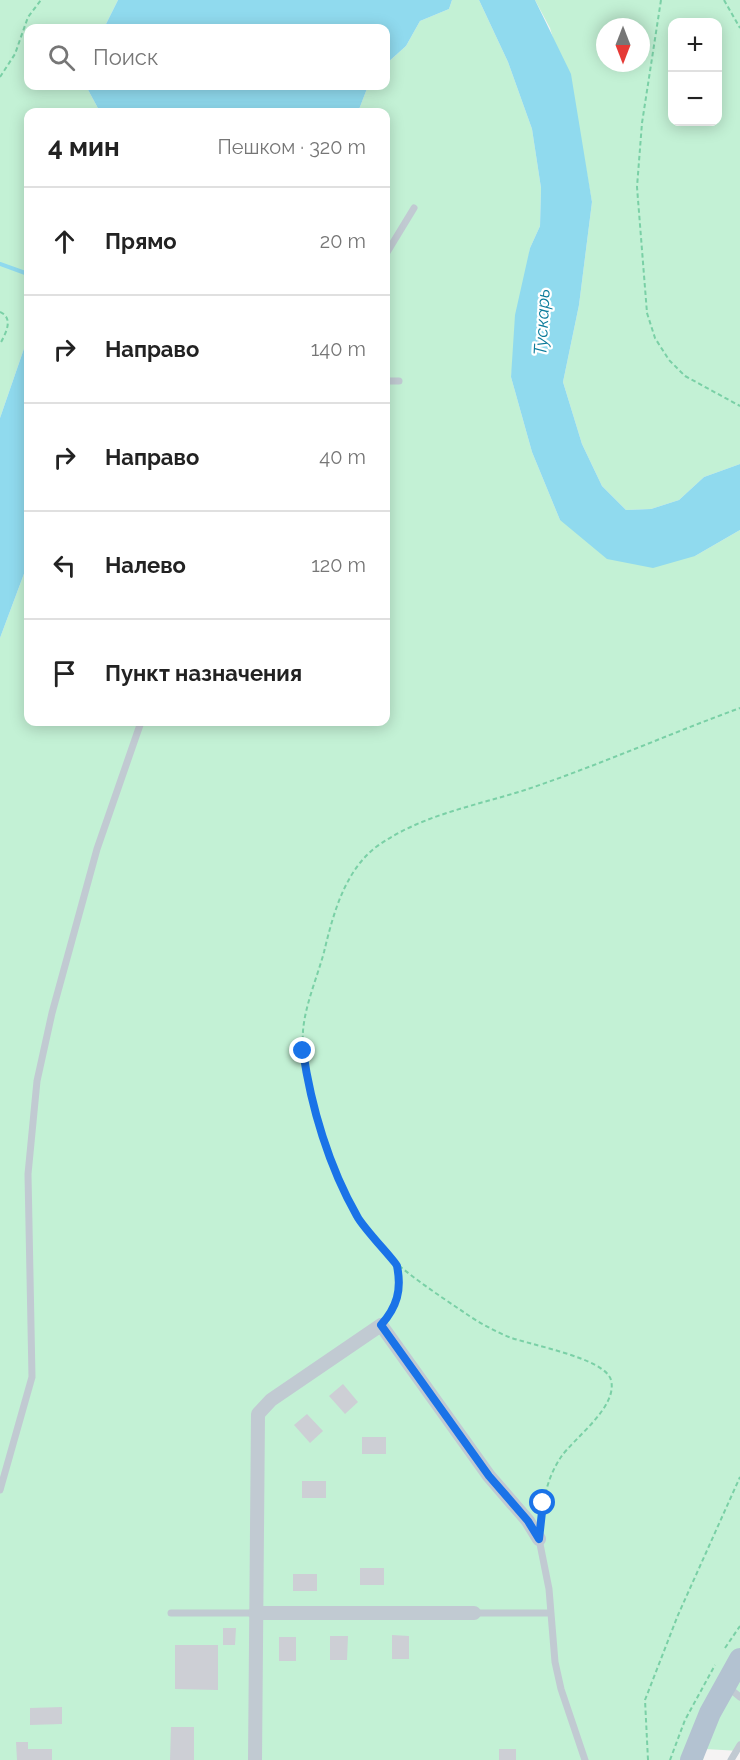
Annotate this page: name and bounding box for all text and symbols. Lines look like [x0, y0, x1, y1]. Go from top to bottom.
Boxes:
north arrow [596, 18, 650, 72]
map controls [668, 18, 722, 126]
button: + [668, 18, 722, 72]
search box [24, 24, 390, 90]
icon: search [45, 41, 78, 74]
text: Поиск [93, 44, 158, 70]
button: − [668, 72, 722, 126]
text: 4 мин [48, 132, 120, 162]
text: Пешком · 320 m [217, 135, 366, 159]
icon: ahead [48, 225, 81, 258]
text: Прямо [105, 228, 177, 254]
text: 20 m [320, 229, 366, 253]
water label: Тускарь [529, 288, 554, 356]
icon: right [48, 333, 81, 366]
text: Направо [105, 336, 199, 362]
text: 140 m [311, 337, 366, 361]
icon: right [48, 441, 81, 474]
text: Направо [105, 444, 199, 470]
text: 40 m [319, 445, 366, 469]
icon: left [48, 549, 81, 582]
text: Налево [105, 552, 186, 578]
text: 120 m [311, 553, 366, 577]
icon: arrive [48, 657, 81, 690]
text: Пункт назначения [105, 660, 302, 686]
route end [289, 1037, 315, 1063]
route start [529, 1489, 555, 1515]

